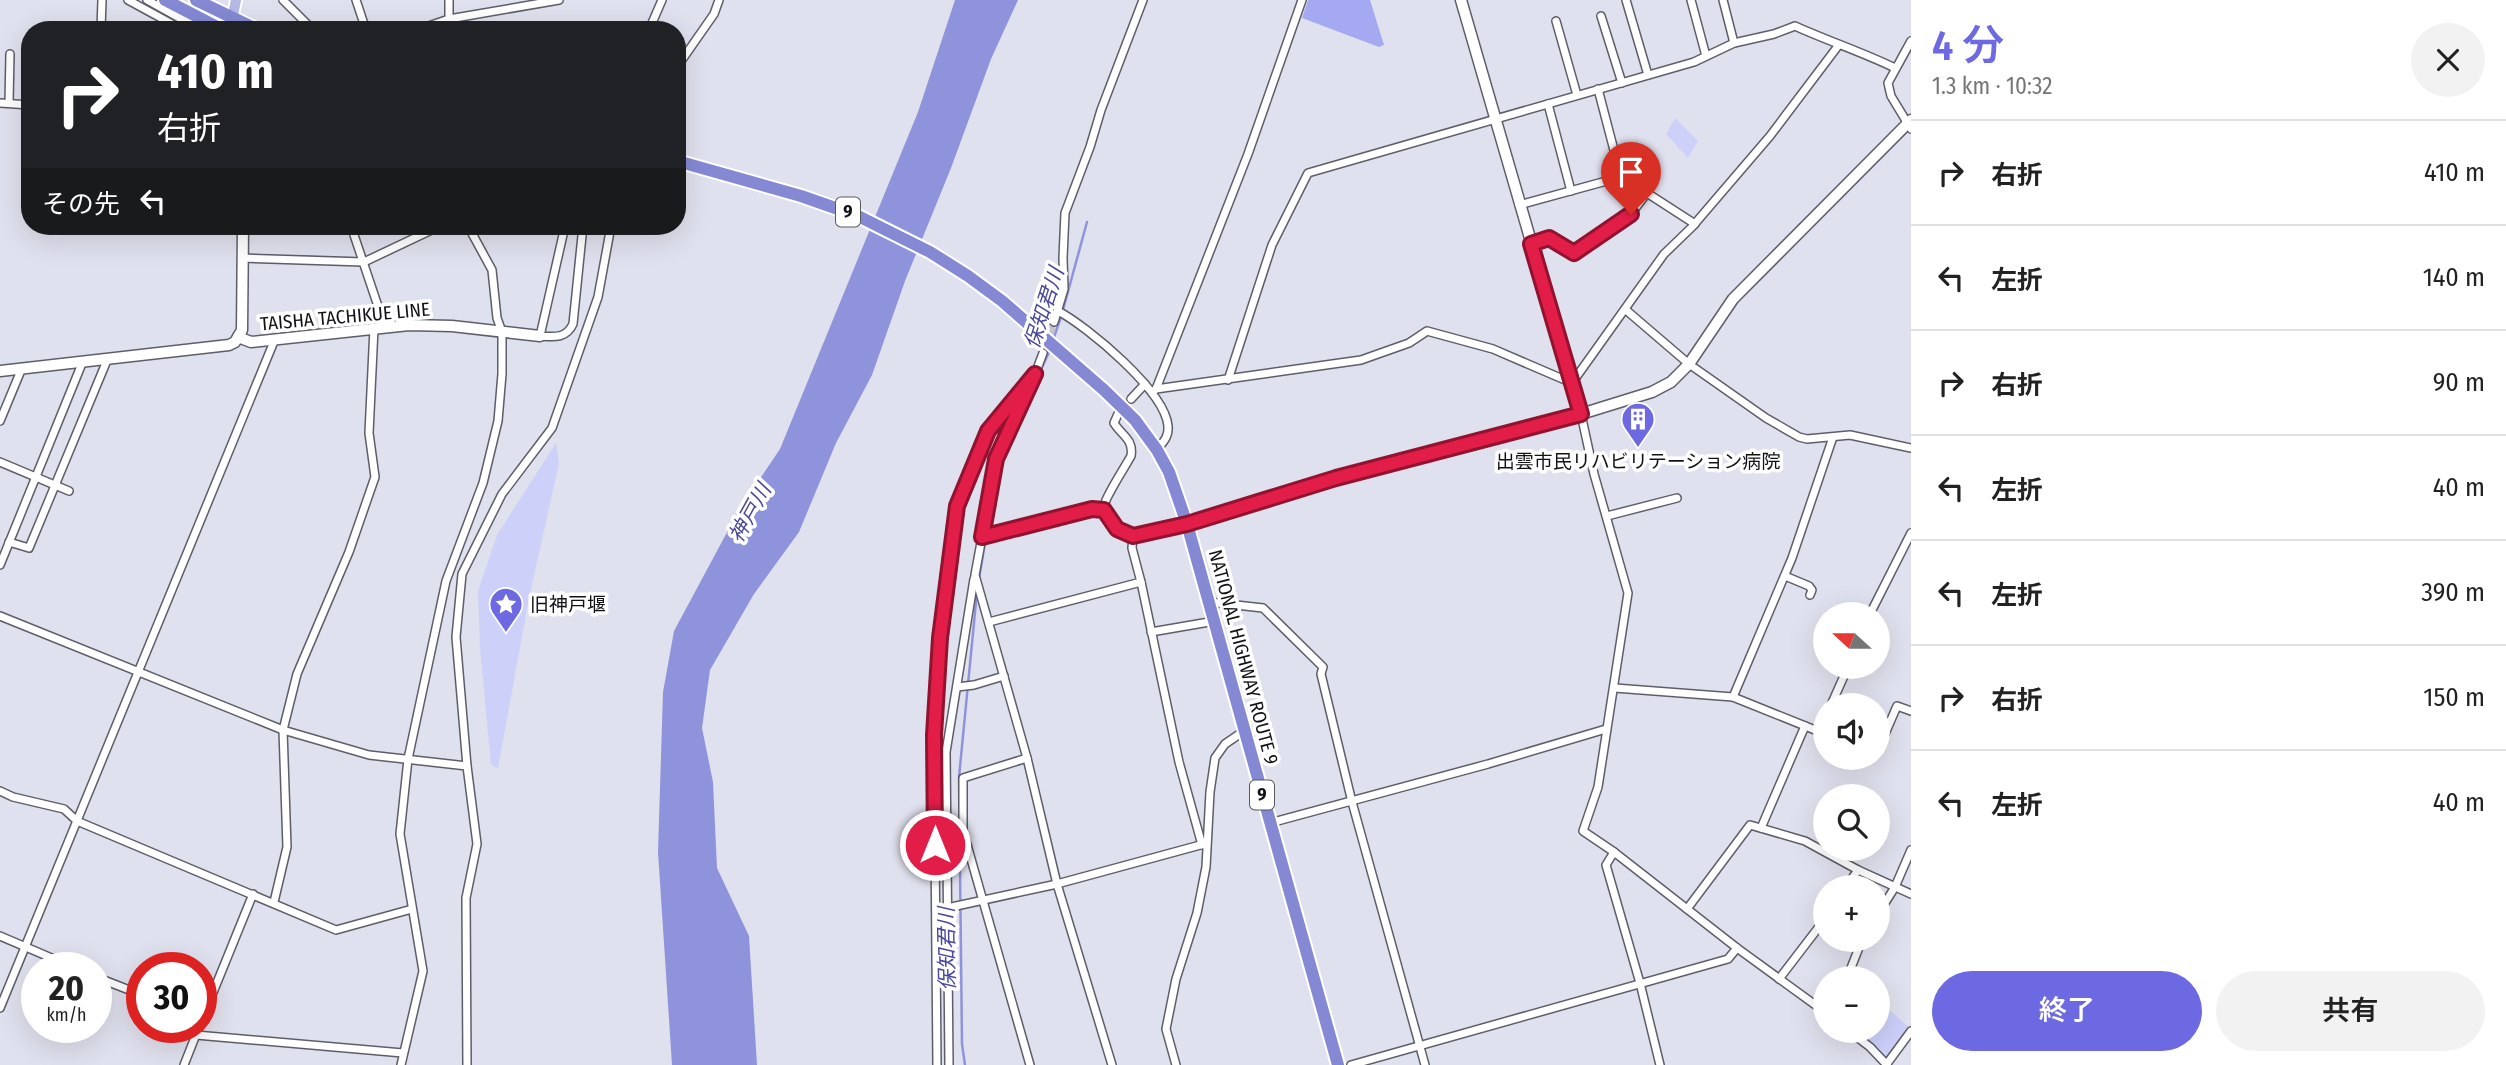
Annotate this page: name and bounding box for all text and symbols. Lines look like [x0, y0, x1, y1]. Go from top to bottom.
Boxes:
text: 4 分 [1932, 21, 2004, 71]
button: close [2411, 23, 2485, 97]
text: 410 m [157, 42, 274, 101]
icon: right [42, 49, 133, 140]
text: 1.3 km · 10:32 [1932, 72, 2052, 100]
text: 右折 [157, 109, 221, 147]
pin [1601, 142, 1661, 214]
icon: arrive [1612, 153, 1650, 191]
icon: right [1932, 154, 1970, 192]
text: 410 m [2424, 157, 2485, 188]
text: 右折 [1991, 160, 2043, 191]
icon: left [134, 182, 172, 220]
text: その先 [42, 189, 120, 220]
road number: 9 [836, 197, 860, 226]
icon: left [1932, 259, 1970, 297]
water label: 保知君川 [1019, 262, 1070, 352]
text: 140 m [2423, 262, 2485, 293]
text: 左折 [1991, 265, 2043, 296]
street label: TAISHA TACHIKUE LINE [259, 298, 431, 335]
icon: right [1932, 364, 1970, 402]
text: 90 m [2433, 367, 2485, 398]
text: 右折 [1991, 370, 2043, 401]
building icon: 出雲市民リハビリテーション病院 [1619, 400, 1657, 449]
place label: 出雲市民リハビリテーション病院 [1496, 450, 1780, 473]
icon: left [1932, 469, 1970, 507]
text: 40 m [2433, 472, 2485, 503]
text: 左折 [1991, 475, 2043, 506]
water label: 神戸川 [723, 477, 778, 547]
street label: NATIONAL HIGHWAY ROUTE 9 [1204, 547, 1283, 767]
icon: left [1932, 574, 1970, 612]
text: 390 m [2421, 577, 2485, 608]
text: 左折 [1991, 580, 2043, 611]
place icon: 旧神戸堰 [487, 585, 525, 634]
place label: 旧神戸堰 [530, 593, 606, 616]
north arrow [1813, 602, 1890, 679]
map controls [1813, 602, 1890, 1043]
icon: right [1932, 679, 1970, 717]
text: 150 m [2423, 682, 2485, 713]
text: 右折 [1991, 685, 2043, 716]
button: sound [1813, 693, 1890, 770]
road number: 9 [1250, 780, 1274, 810]
button: search [1813, 784, 1890, 861]
icon: left [1932, 784, 1970, 822]
text: 40 m [2433, 787, 2485, 818]
text: 左折 [1991, 790, 2043, 821]
position arrow [898, 808, 972, 882]
button: + [1813, 875, 1890, 952]
water label: 保知君川 [933, 905, 961, 991]
speed limit sign: 30 [126, 952, 217, 1043]
button: − [1813, 966, 1890, 1043]
text: 20 [49, 967, 84, 1009]
button: 終了 [1932, 971, 2202, 1051]
button: 共有 [2216, 971, 2485, 1051]
text: km/h [46, 1004, 87, 1026]

